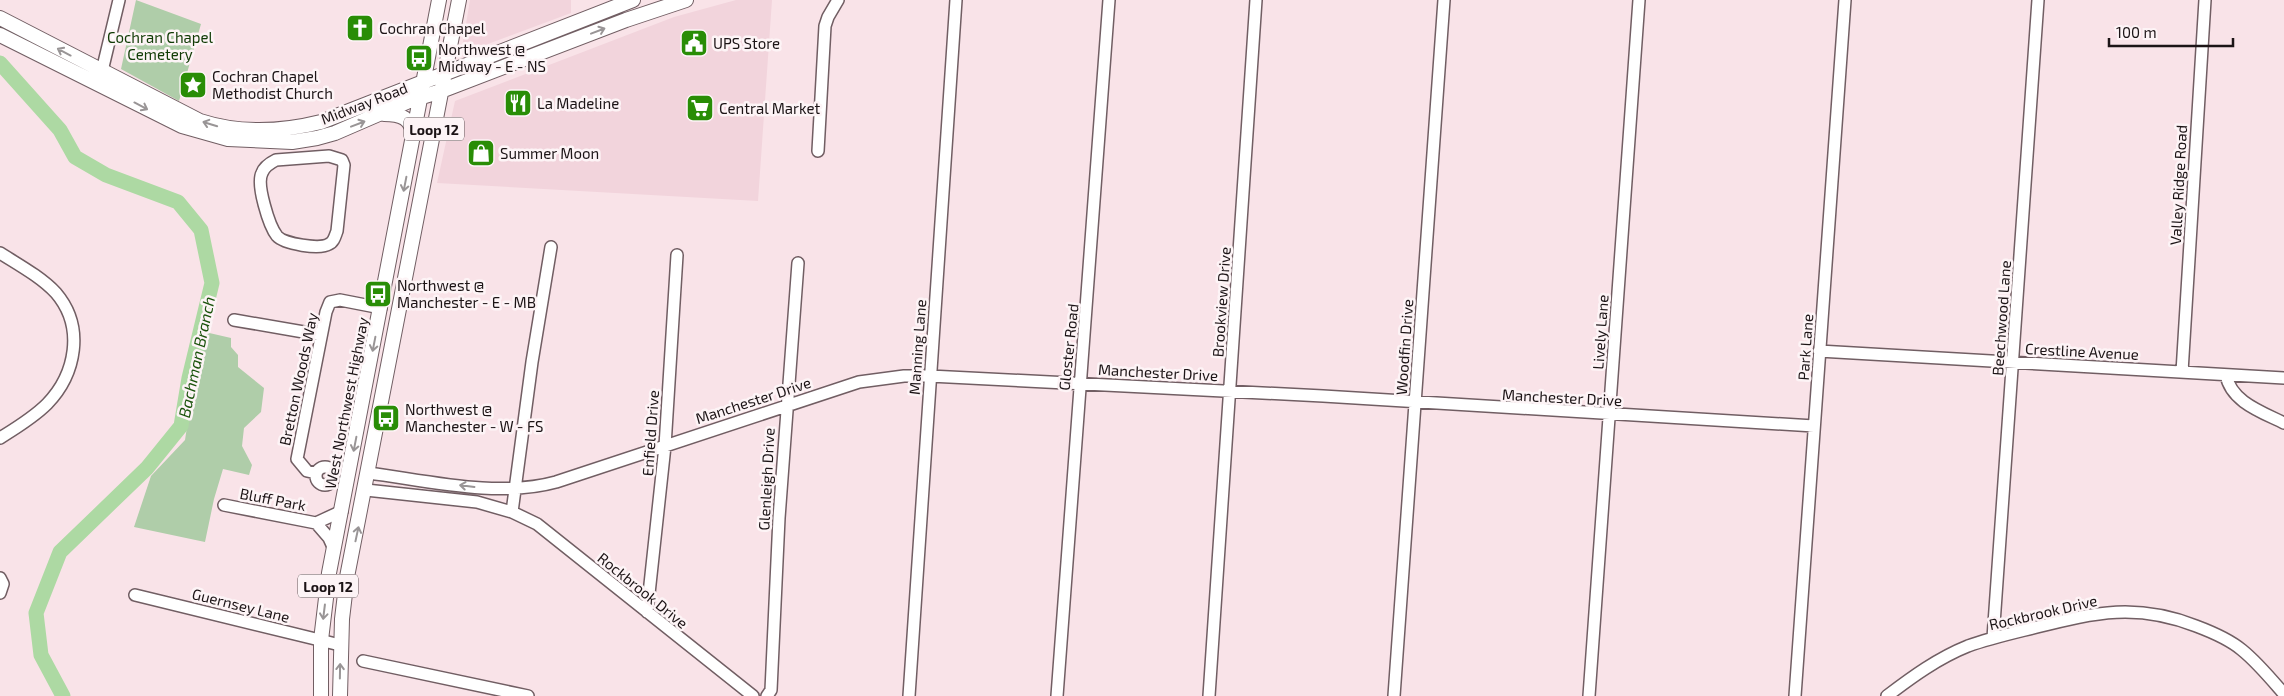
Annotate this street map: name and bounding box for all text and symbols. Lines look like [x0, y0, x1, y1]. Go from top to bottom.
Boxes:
church icon: Cochran Chapel [345, 13, 375, 43]
scale bar [2109, 15, 2233, 47]
place label: Cochran Chapel [379, 19, 486, 37]
text: 100 m [2116, 23, 2157, 41]
one-way arrow [590, 26, 606, 35]
park label: Cochran Chapel Cemetery [107, 28, 214, 63]
public building icon: UPS Store [679, 28, 709, 58]
place label: UPS Store [713, 34, 780, 52]
place label: Northwest @ Midway - E - NS [438, 40, 546, 75]
bus stop icon: Northwest @ Midway - E - NS [404, 43, 434, 73]
one-way arrow [57, 47, 72, 57]
place label: Cochran Chapel Methodist Church [212, 67, 333, 102]
place icon: Cochran Chapel Methodist Church [178, 70, 208, 100]
street label: Midway Road [318, 78, 410, 128]
restaurant icon: La Madeline [503, 88, 533, 118]
supermarket icon: Central Market [685, 93, 715, 123]
place label: La Madeline [537, 94, 619, 112]
place label: Central Market [719, 99, 821, 117]
one-way arrow [133, 102, 148, 111]
one-way arrow [202, 118, 218, 128]
one-way arrow [350, 118, 365, 128]
road number: Loop 12 [404, 118, 464, 140]
street label: Valley Ridge Road [2166, 124, 2190, 246]
shop icon: Summer Moon [466, 138, 496, 168]
place label: Summer Moon [500, 144, 599, 162]
one-way arrow [400, 176, 409, 192]
street label: Brookview Drive [1208, 246, 1234, 358]
street label: Beechwood Lane [1988, 260, 2014, 376]
place label: Northwest @ Manchester - E - MB [397, 276, 536, 311]
bus stop icon: Northwest @ Manchester - E - MB [363, 279, 393, 309]
street label: Lively Lane [1588, 294, 1612, 370]
water label: Bachman Branch [174, 295, 218, 419]
street label: Woodfin Drive [1392, 298, 1416, 396]
street label: Manning Lane [905, 299, 929, 395]
street label: Gloster Road [1054, 303, 1082, 391]
street label: Bretton Woods Way [275, 311, 321, 447]
street label: Park Lane [1794, 313, 1816, 381]
street label: West Northwest Highway [321, 316, 372, 490]
one-way arrow [369, 336, 379, 352]
street label: Crestline Avenue [2025, 339, 2139, 363]
street label: Manchester Drive [1097, 360, 1219, 384]
street label: Manchester Drive [693, 373, 813, 427]
street label: Manchester Drive [1501, 385, 1623, 409]
street label: Enfield Drive [638, 389, 662, 477]
place label: Northwest @ Manchester - W - FS [405, 400, 543, 435]
bus stop icon: Northwest @ Manchester - W - FS [371, 403, 401, 433]
street label: Glenleigh Drive [754, 427, 778, 531]
one-way arrow [350, 436, 359, 452]
one-way arrow [460, 481, 476, 491]
street label: Bluff Park [238, 484, 308, 514]
one-way arrow [352, 526, 362, 542]
street label: Rockbrook Drive [594, 548, 692, 632]
road number: Loop 12 [298, 574, 358, 598]
street label: Guernsey Lane [190, 584, 292, 626]
street label: Rockbrook Drive [1987, 591, 2099, 633]
one-way arrow [319, 604, 329, 620]
one-way arrow [335, 663, 344, 679]

